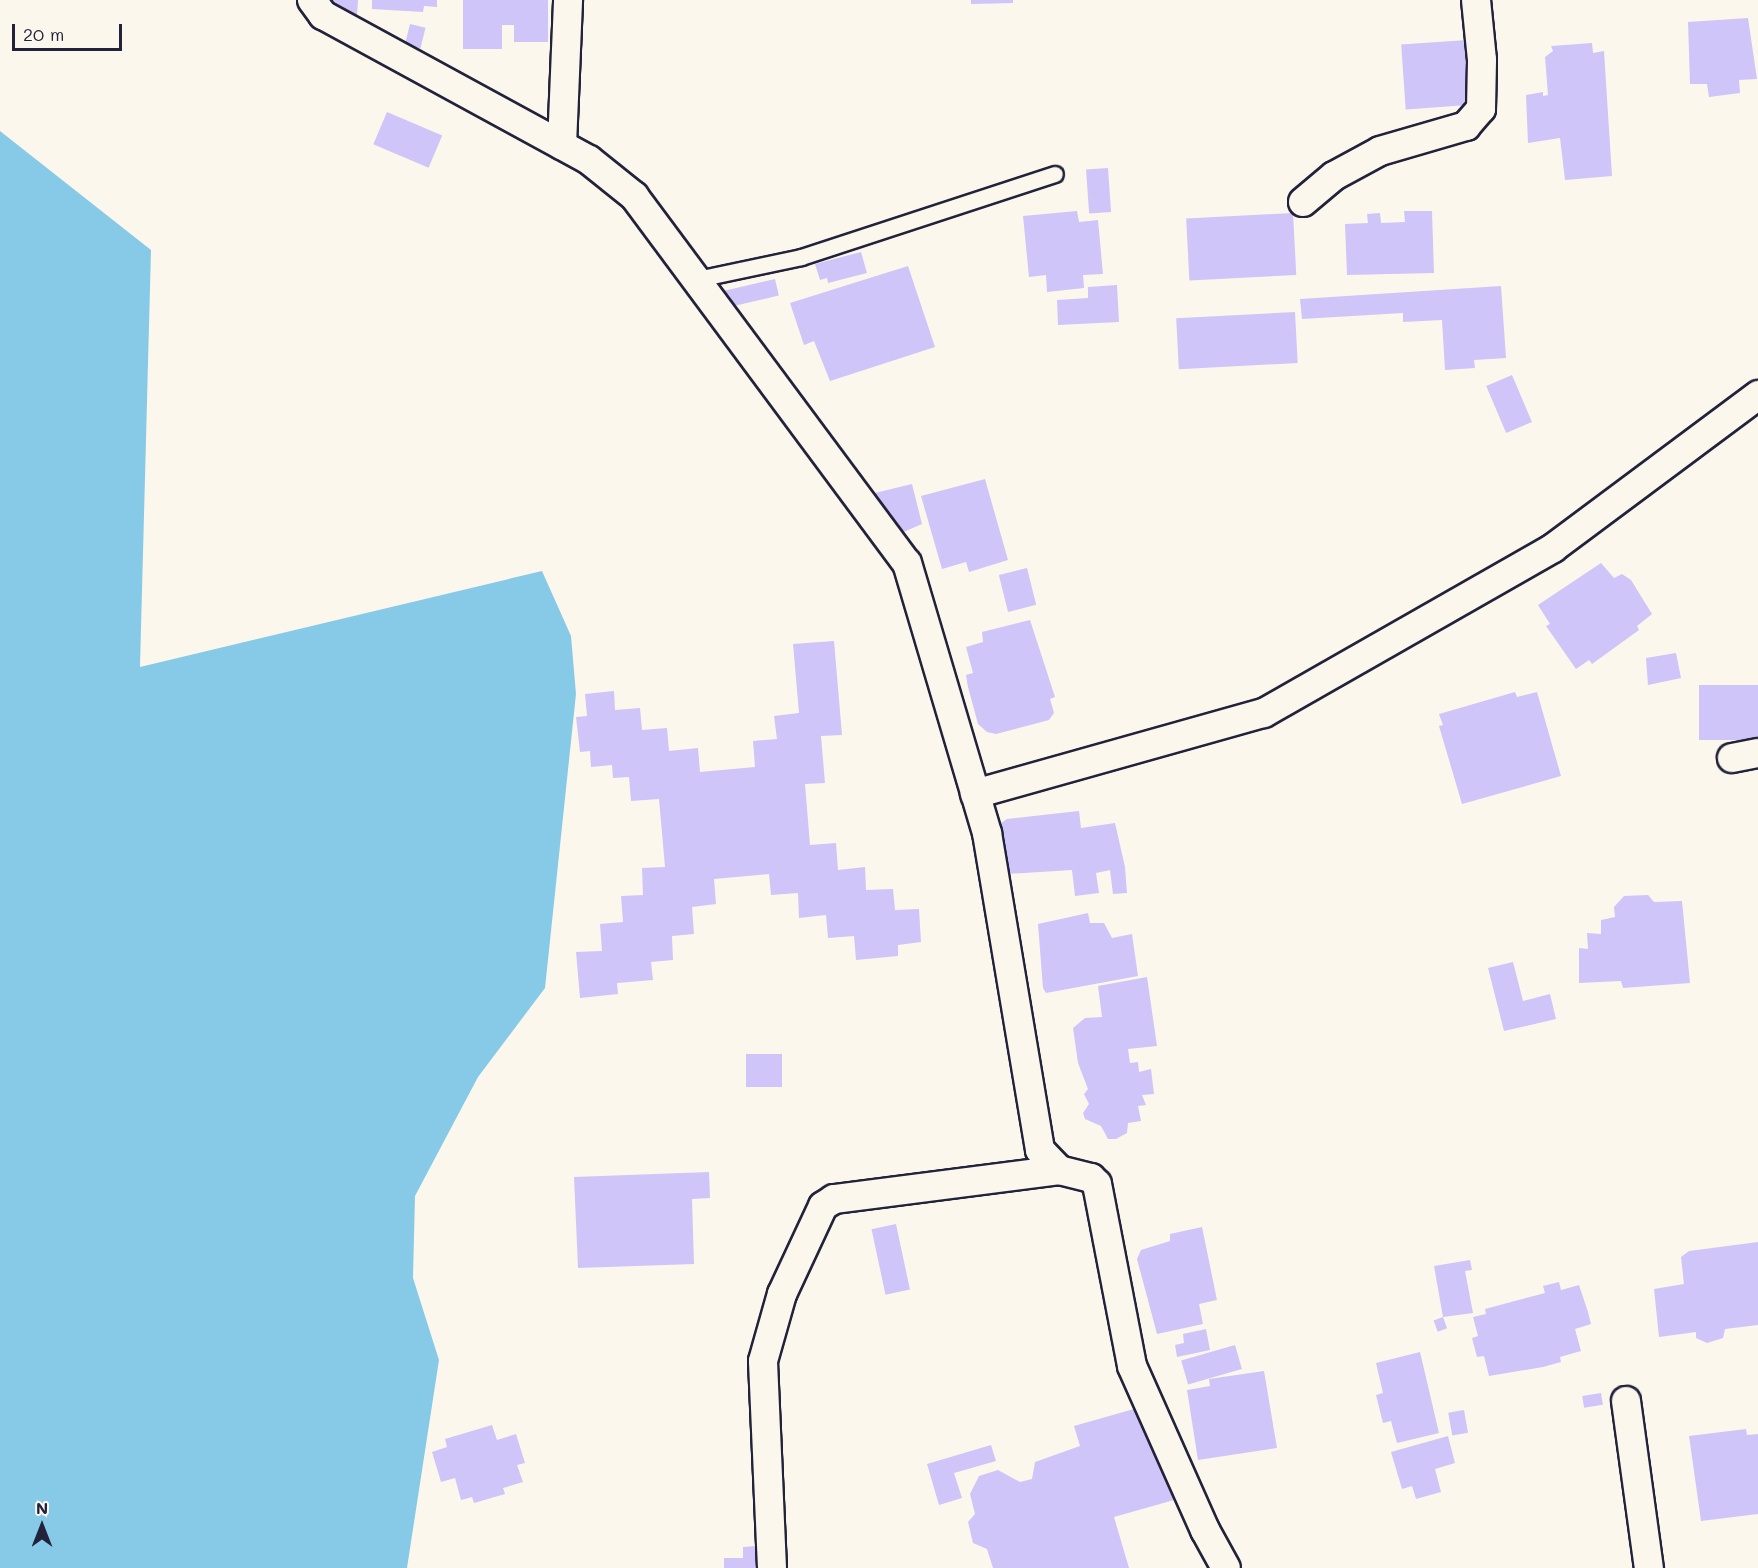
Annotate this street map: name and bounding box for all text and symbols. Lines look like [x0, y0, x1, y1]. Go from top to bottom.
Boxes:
scale bar [15, 12, 124, 50]
text: 20 m [23, 22, 64, 46]
north arrow [12, 1496, 72, 1556]
text: N [36, 1497, 48, 1518]

